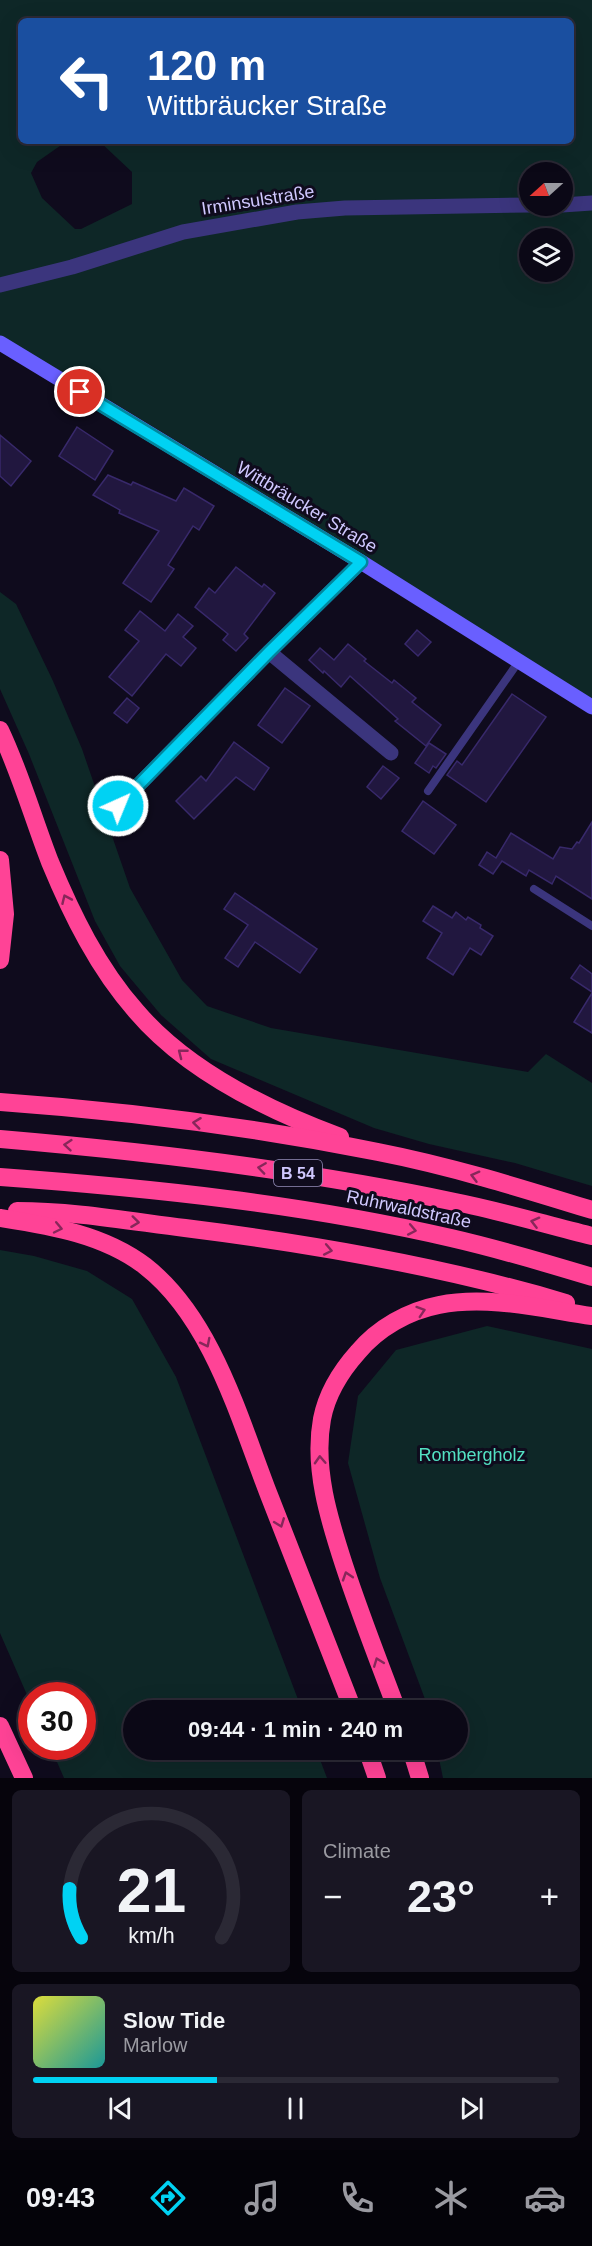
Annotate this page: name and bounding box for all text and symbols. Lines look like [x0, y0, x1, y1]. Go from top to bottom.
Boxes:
icon: left [48, 42, 126, 120]
text: 120 m [147, 42, 266, 89]
text: Wittbräucker Straße [147, 91, 387, 121]
north arrow [519, 162, 573, 216]
map controls [519, 162, 573, 282]
street label: Irminsulstraße [200, 181, 316, 219]
button: layers [519, 228, 573, 282]
pin [54, 366, 105, 417]
icon: arrive [63, 375, 96, 408]
street label: Wittbräucker Straße [233, 457, 381, 557]
position arrow [86, 774, 150, 838]
one-way arrow [62, 894, 74, 905]
one-way arrow [178, 1049, 189, 1060]
one-way arrow [193, 1117, 202, 1130]
one-way arrow [64, 1139, 73, 1152]
road number: B 54 [274, 1160, 322, 1186]
one-way arrow [257, 1162, 266, 1174]
one-way arrow [471, 1171, 481, 1183]
street label: Ruhrwaldstraße [345, 1186, 473, 1232]
one-way arrow [130, 1215, 139, 1228]
one-way arrow [530, 1216, 540, 1229]
one-way arrow [52, 1221, 62, 1234]
one-way arrow [406, 1223, 416, 1236]
one-way arrow [322, 1243, 332, 1256]
one-way arrow [415, 1305, 426, 1318]
one-way arrow [199, 1336, 211, 1347]
park label: Rombergholz [418, 1445, 526, 1465]
one-way arrow [314, 1455, 327, 1464]
one-way arrow [273, 1517, 285, 1528]
one-way arrow [342, 1571, 355, 1582]
one-way arrow [373, 1657, 386, 1668]
speed limit sign: 30 [18, 1682, 96, 1760]
text: 09:44 · 1 min · 240 m [188, 1717, 403, 1742]
text: Climate [323, 1840, 391, 1862]
text: 21 [116, 1856, 186, 1925]
text: 23° [407, 1871, 475, 1922]
text: − [323, 1878, 342, 1915]
text: + [540, 1878, 559, 1915]
text: km/h [128, 1924, 174, 1948]
text: Slow Tide [123, 2008, 225, 2033]
text: Marlow [123, 2034, 187, 2056]
icon: previous [104, 2092, 137, 2125]
icon: pause [279, 2092, 312, 2125]
icon: next [455, 2092, 488, 2125]
icon: directions [147, 2177, 189, 2219]
icon: music [241, 2177, 283, 2219]
icon: phone [336, 2177, 378, 2219]
icon: climate [430, 2177, 472, 2219]
icon: car [524, 2177, 566, 2219]
text: 09:43 [26, 2183, 95, 2213]

